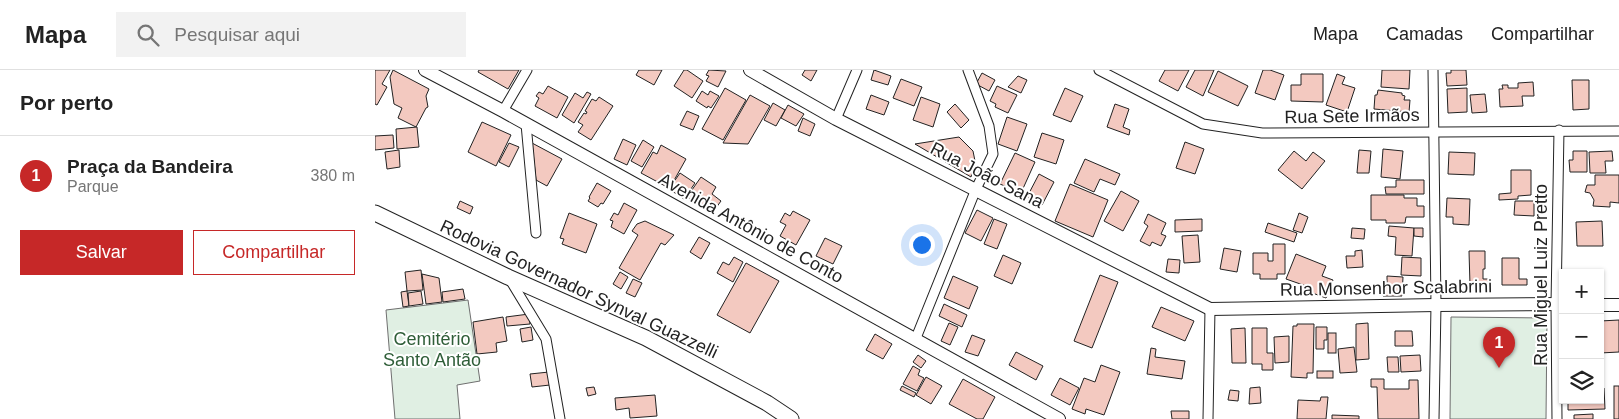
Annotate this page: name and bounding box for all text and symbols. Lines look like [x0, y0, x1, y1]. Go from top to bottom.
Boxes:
search box [116, 12, 466, 57]
text: Mapa [25, 21, 86, 48]
icon: search [134, 21, 162, 49]
text: Pesquisar aqui [174, 24, 300, 45]
text: Mapa [1313, 24, 1358, 44]
text: Camadas [1386, 24, 1463, 44]
text: Compartilhar [1491, 24, 1594, 44]
text: Por perto [20, 91, 113, 114]
street label: Rua Sete Irmãos [1284, 105, 1420, 127]
street label: Rua João Sana [927, 138, 1048, 213]
text: Praça da Bandeira [67, 156, 233, 177]
text: 1 [32, 167, 40, 184]
text: 380 m [311, 167, 355, 184]
street label: Avenida Antônio de Conto [655, 169, 847, 287]
text: Parque [67, 178, 119, 195]
street label: Rua Miguel Luiz Pretto [1531, 184, 1551, 366]
street label: Rodovia Governador Synval Guazzelli [437, 216, 721, 362]
button: Salvar [20, 230, 183, 275]
button: Compartilhar [193, 230, 355, 275]
your location [909, 232, 935, 258]
map controls [1559, 269, 1604, 404]
button: + [1559, 269, 1604, 314]
street label: Rua Monsenhor Scalabrini [1280, 276, 1492, 300]
button: − [1559, 314, 1604, 359]
pin: 1 [1483, 327, 1515, 368]
park label: Cemitério Santo Antão [383, 329, 481, 370]
button: layers [1559, 359, 1604, 404]

